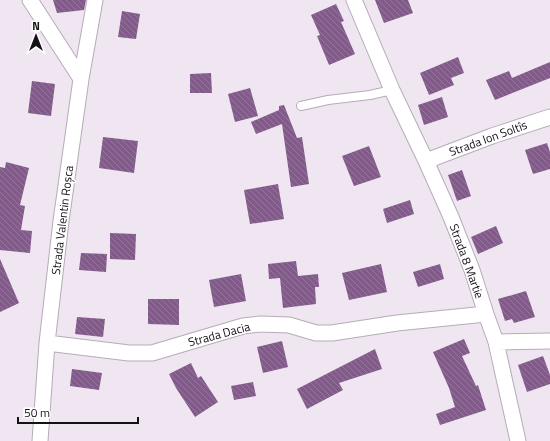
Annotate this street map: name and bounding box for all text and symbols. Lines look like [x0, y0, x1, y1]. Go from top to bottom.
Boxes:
north arrow [16, 16, 56, 56]
text: N [32, 18, 40, 34]
street label: Strada Ion Soltîs [446, 115, 530, 161]
street label: Strada Valentin Roșca [46, 164, 78, 276]
street label: Strada 8 Martie [445, 221, 489, 301]
street label: Strada Dacia [186, 317, 252, 351]
scale bar [18, 399, 138, 425]
text: 50 m [24, 403, 50, 422]

